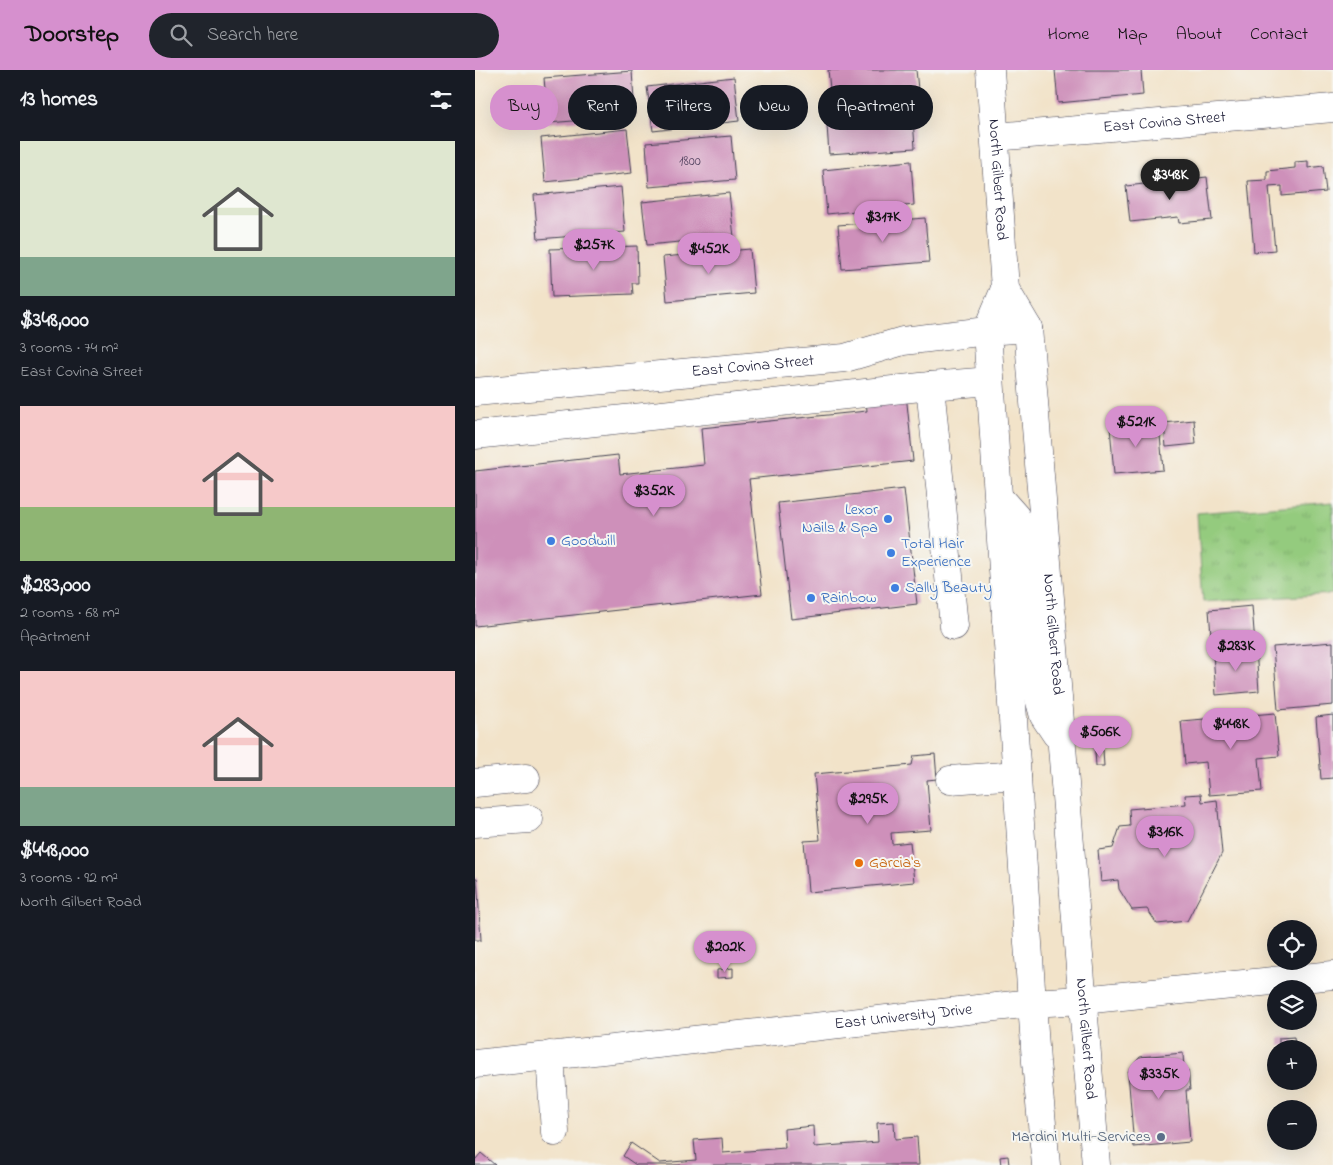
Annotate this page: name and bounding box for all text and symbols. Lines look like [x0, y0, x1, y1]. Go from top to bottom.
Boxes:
search box [149, 13, 499, 58]
text: Doorstep [25, 18, 119, 53]
icon: search [167, 21, 195, 49]
text: Search here [207, 22, 298, 49]
text: Home [1048, 22, 1089, 48]
text: Map [1117, 22, 1148, 48]
text: About [1176, 22, 1222, 48]
text: Contact [1250, 22, 1308, 48]
text: 13 homes [20, 85, 98, 115]
chip: Buy [490, 85, 558, 130]
chip: Rent [568, 85, 637, 130]
chip: Filters [647, 85, 730, 130]
chip: New [740, 85, 808, 130]
chip: Apartment [818, 85, 933, 130]
icon: filters [427, 86, 455, 114]
street label: East Covina Street [1102, 105, 1227, 140]
street label: North Gilbert Road [981, 118, 1014, 241]
house number: 1800 [679, 151, 701, 172]
pin: $348K [1135, 158, 1205, 201]
text: $348K [1152, 163, 1188, 187]
icon: home [193, 174, 283, 264]
pin: $317K [848, 200, 918, 243]
text: $317K [865, 205, 901, 229]
pin: $257K [559, 228, 629, 271]
pin: $452K [674, 232, 744, 275]
text: $257K [573, 233, 615, 257]
text: $452K [688, 237, 730, 261]
text: $348,000 [20, 306, 89, 336]
text: 3 rooms · 74 m² [20, 336, 119, 360]
street label: East Covina Street [690, 349, 816, 384]
text: East Covina Street [20, 360, 143, 384]
pin: $521K [1101, 406, 1171, 448]
text: $521K [1116, 410, 1156, 434]
icon: home [193, 439, 283, 529]
pin: $352K [619, 474, 689, 517]
text: $352K [633, 479, 675, 503]
place label: Lexor Nails & Spa [802, 498, 878, 540]
marker: Lexor Nails & Spa [882, 513, 894, 525]
place label: Goodwill [561, 529, 616, 553]
place label: Total Hair Experience [901, 532, 972, 574]
marker: Goodwill [545, 535, 557, 547]
marker: Total Hair Experience [885, 547, 897, 559]
text: $283,000 [20, 571, 91, 601]
street label: North Gilbert Road [1036, 573, 1070, 696]
place label: Sally Beauty [905, 576, 992, 600]
marker: Sally Beauty [889, 582, 901, 594]
place label: Rainbow [821, 586, 877, 610]
marker: Rainbow [805, 592, 817, 604]
text: 2 rooms · 68 m² [20, 601, 120, 625]
text: Apartment [20, 625, 90, 649]
pin: $283K [1201, 630, 1271, 672]
text: $283K [1217, 634, 1255, 658]
icon: home [193, 704, 283, 794]
pin: $448K [1196, 708, 1266, 750]
text: $448K [1213, 712, 1249, 736]
pin: $506K [1065, 716, 1135, 758]
text: $506K [1080, 720, 1120, 744]
pin: $295K [833, 782, 903, 825]
text: $295K [848, 787, 888, 811]
pin: $316K [1130, 816, 1200, 858]
text: $316K [1147, 820, 1183, 844]
text: $448,000 [20, 836, 89, 866]
place label: Garcia's [869, 851, 921, 875]
marker: Garcia's [853, 857, 865, 869]
text: 3 rooms · 92 m² [20, 866, 118, 890]
text: North Gilbert Road [20, 890, 141, 914]
map controls [1267, 920, 1317, 1150]
button: locate [1267, 920, 1317, 970]
pin: $202K [690, 930, 760, 973]
text: $202K [705, 935, 745, 959]
street label: North Gilbert Road [1069, 977, 1103, 1100]
button: layers [1267, 980, 1317, 1030]
street label: East University Drive [833, 998, 974, 1037]
button: + [1267, 1040, 1317, 1090]
pin: $335K [1124, 1058, 1194, 1100]
text: $335K [1139, 1062, 1179, 1086]
button: − [1267, 1100, 1317, 1150]
place label: Mardini Multi-Services [1011, 1125, 1151, 1149]
marker: Mardini Multi-Services [1155, 1131, 1167, 1143]

